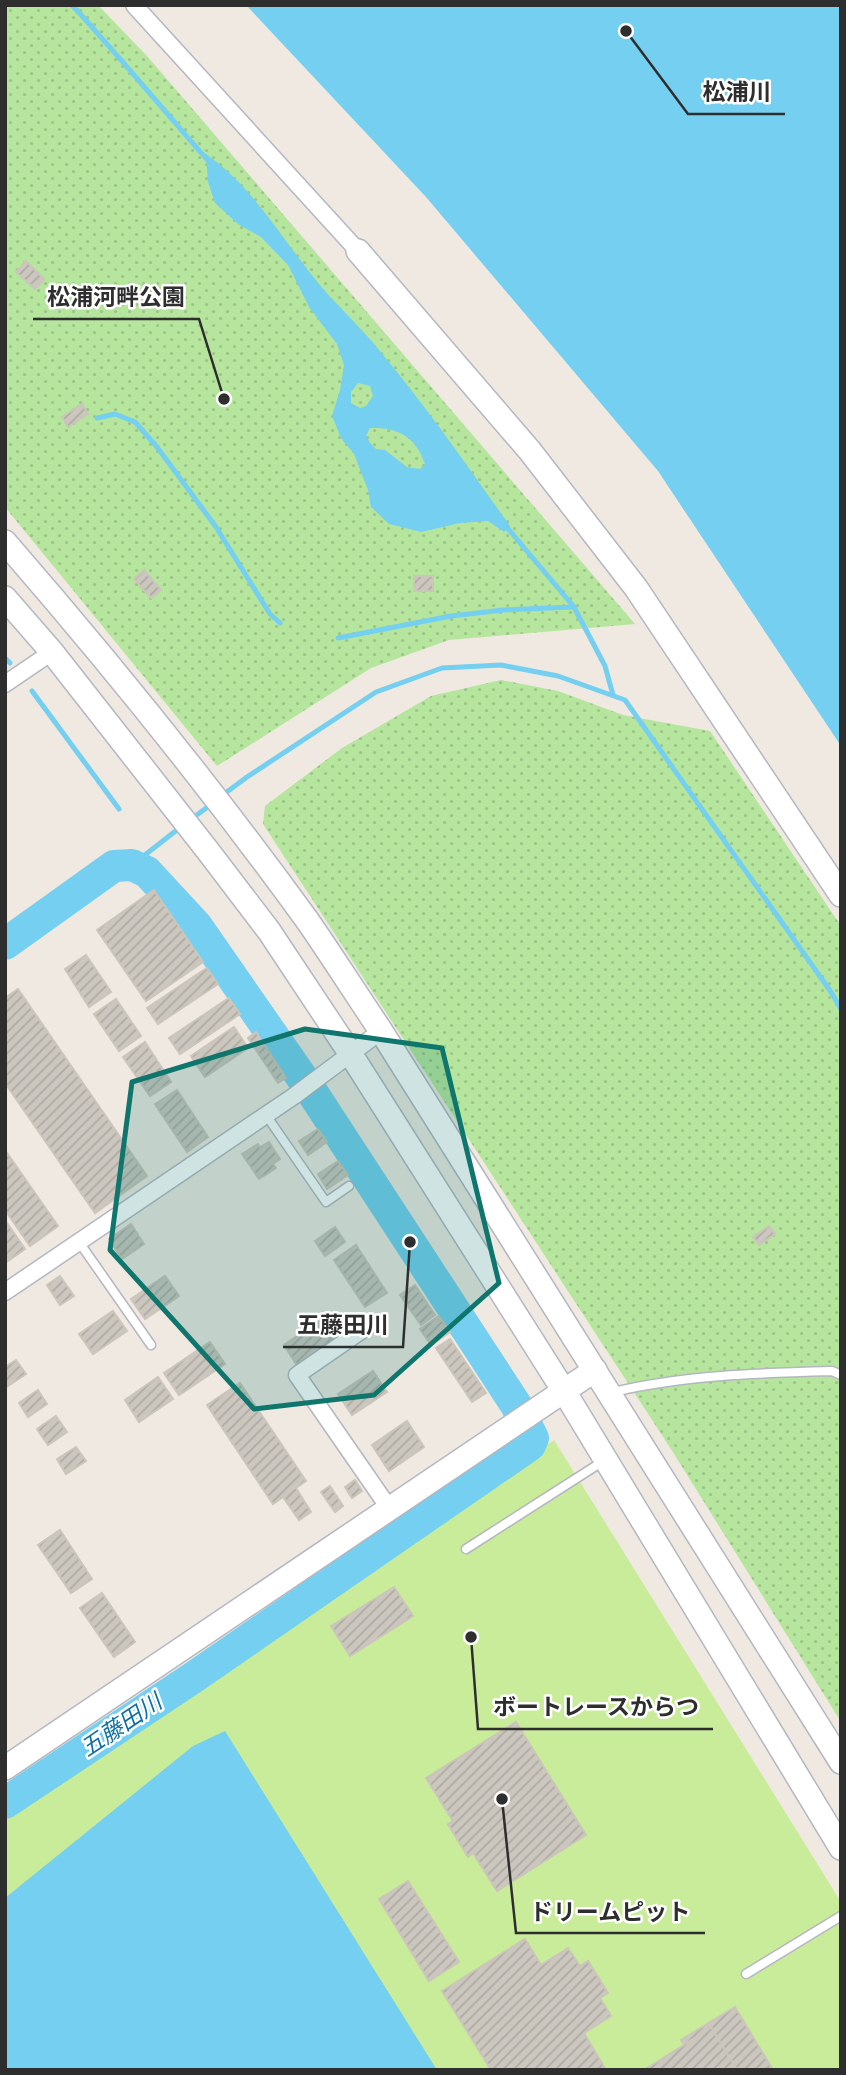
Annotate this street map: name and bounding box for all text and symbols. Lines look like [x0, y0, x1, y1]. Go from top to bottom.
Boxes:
callout: 松浦川 [688, 70, 785, 114]
text: 松浦川 [703, 79, 772, 105]
callout: 松浦河畔公園 [33, 275, 199, 319]
text: 松浦河畔公園 [47, 284, 185, 310]
callout: 五藤田川 [283, 1303, 403, 1347]
text: 五藤田川 [297, 1312, 389, 1338]
callout: ボートレースからつ [478, 1685, 713, 1729]
water label: 五藤田川 [76, 1687, 169, 1762]
text: ボートレースからつ [493, 1694, 699, 1720]
callout: ドリームピット [516, 1889, 705, 1933]
text: ドリームピット [530, 1899, 690, 1925]

